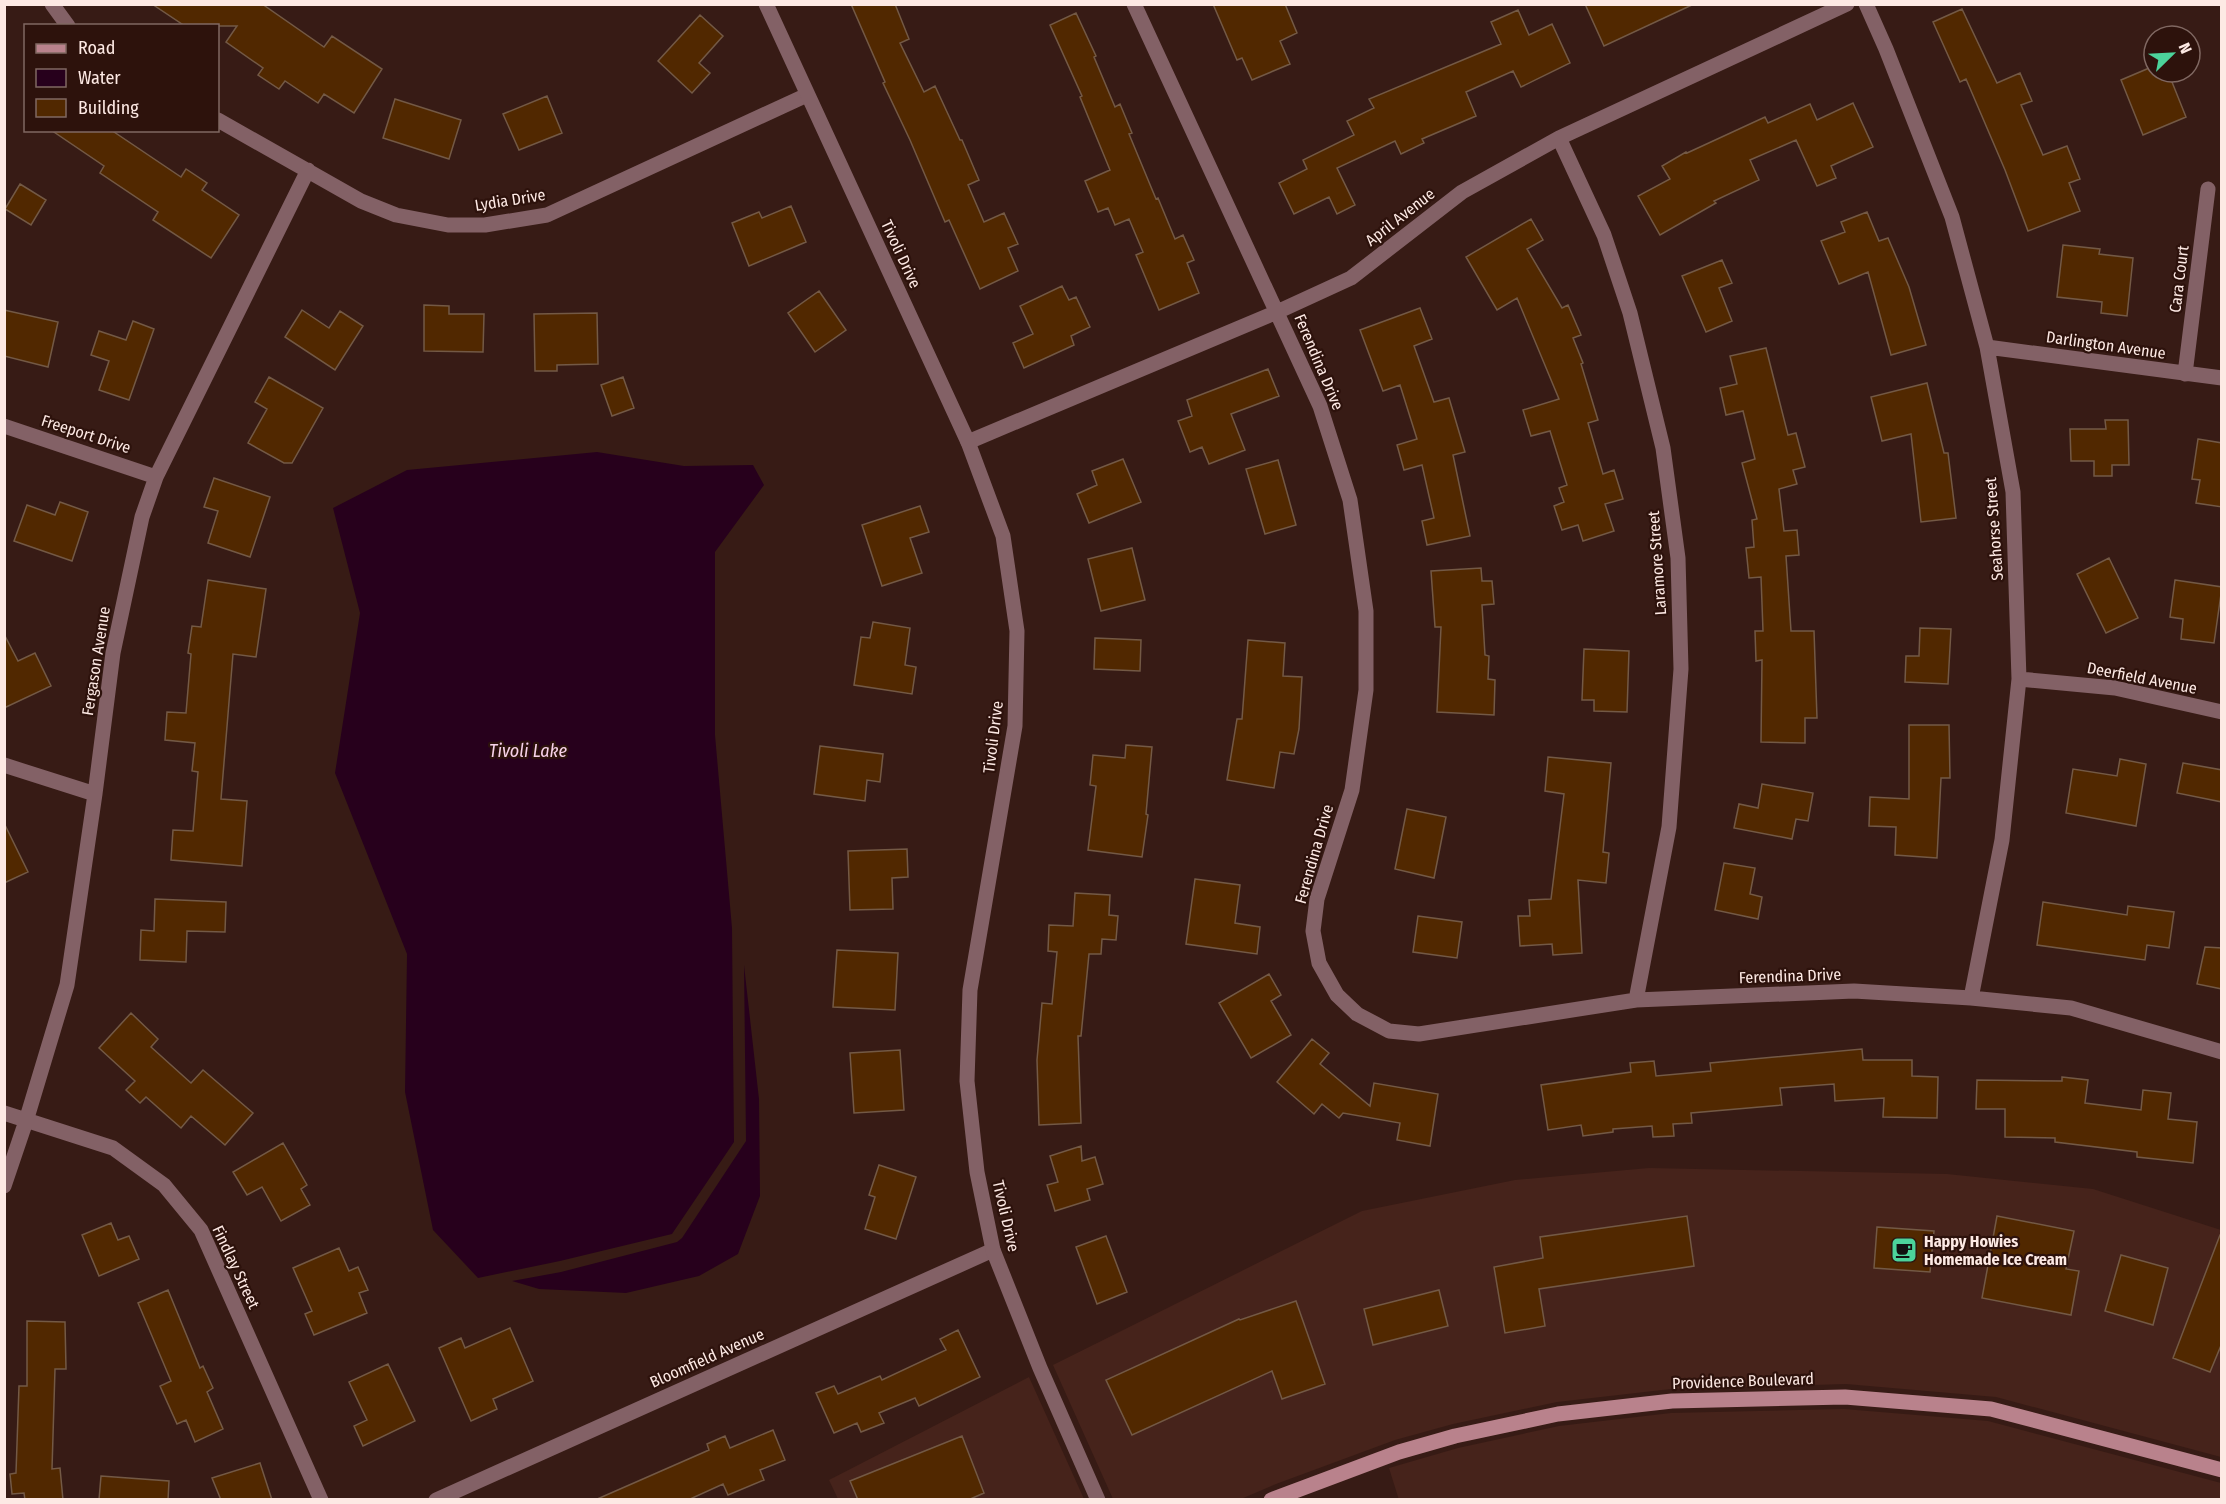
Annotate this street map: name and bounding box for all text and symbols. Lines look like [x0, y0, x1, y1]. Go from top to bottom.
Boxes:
legend [24, 24, 219, 132]
north arrow [2142, 24, 2202, 84]
text: Road [78, 37, 115, 59]
text: N [2175, 40, 2196, 56]
text: Water [78, 67, 121, 89]
text: Building [78, 97, 139, 119]
street label: April Avenue [1362, 184, 1438, 250]
street label: Lydia Drive [473, 185, 547, 215]
street label: Tivoli Drive [877, 217, 925, 291]
street label: Cara Court [2165, 243, 2193, 314]
street label: Ferendina Drive [1290, 311, 1348, 413]
street label: Darlington Avenue [2045, 327, 2167, 363]
street label: Freeport Drive [39, 411, 133, 457]
street label: Seahorse Street [1981, 476, 2007, 581]
street label: Laramore Street [1644, 509, 1670, 616]
street label: Fergason Avenue [78, 605, 114, 717]
street label: Deerfield Avenue [2085, 658, 2199, 698]
street label: Tivoli Drive [979, 700, 1007, 774]
water label: Tivoli Lake [489, 740, 567, 762]
street label: Ferendina Drive [1291, 802, 1337, 906]
street label: Ferendina Drive [1739, 965, 1842, 987]
street label: Tivoli Drive [989, 1178, 1023, 1254]
street label: Findlay Street [208, 1222, 264, 1312]
place label: Happy Howies Homemade Ice Cream [1924, 1232, 2067, 1269]
cafe icon: Happy Howies Homemade Ice Cream [1889, 1235, 1919, 1265]
street label: Bloomfield Avenue [647, 1324, 767, 1392]
street label: Providence Boulevard [1672, 1369, 1814, 1393]

